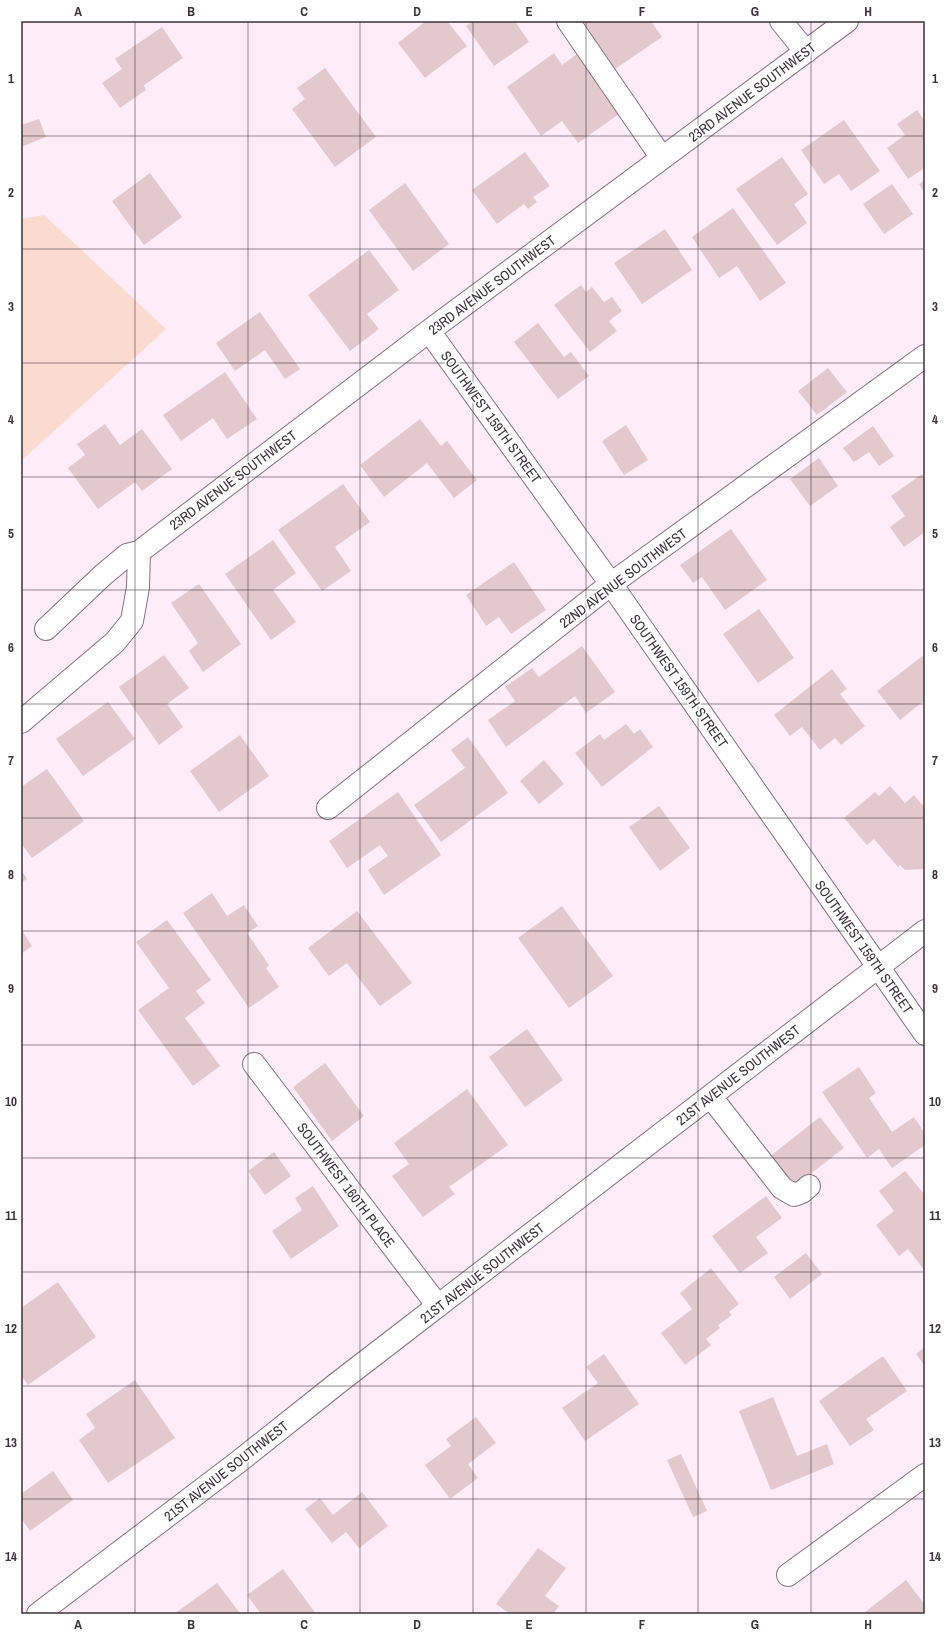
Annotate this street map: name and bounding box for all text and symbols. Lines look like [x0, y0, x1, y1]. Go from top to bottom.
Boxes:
text: A [74, 3, 82, 20]
text: B [187, 3, 195, 20]
text: C [300, 3, 308, 20]
text: D [413, 3, 421, 20]
text: E [525, 3, 533, 20]
text: F [639, 3, 646, 20]
text: G [751, 3, 759, 20]
text: H [864, 3, 872, 20]
street label: 23RD AVENUE SOUTHWEST [685, 38, 819, 146]
text: 1 [8, 70, 14, 87]
text: 1 [932, 70, 938, 87]
text: 2 [8, 184, 14, 201]
text: 2 [932, 184, 938, 201]
street label: 23RD AVENUE SOUTHWEST [425, 231, 559, 339]
text: 3 [8, 298, 14, 315]
text: 3 [932, 298, 938, 315]
street label: SOUTHWEST 159TH STREET [437, 347, 545, 487]
text: 4 [8, 411, 14, 428]
text: 4 [932, 411, 938, 428]
street label: 23RD AVENUE SOUTHWEST [166, 426, 300, 534]
street label: 22ND AVENUE SOUTHWEST [556, 524, 690, 632]
text: 5 [8, 525, 14, 542]
text: 5 [932, 525, 938, 542]
street label: SOUTHWEST 159TH STREET [626, 611, 732, 751]
text: 6 [8, 639, 14, 656]
text: 6 [932, 639, 938, 656]
text: 7 [8, 752, 14, 769]
text: 7 [932, 752, 938, 769]
text: 8 [8, 866, 14, 883]
text: 8 [932, 866, 938, 883]
street label: SOUTHWEST 159TH STREET [811, 877, 917, 1017]
text: 9 [8, 980, 14, 997]
text: 9 [932, 980, 938, 997]
street label: 21ST AVENUE SOUTHWEST [672, 1021, 804, 1129]
text: 10 [5, 1093, 17, 1110]
text: 10 [929, 1093, 941, 1110]
street label: SOUTHWEST 160TH PLACE [293, 1119, 399, 1251]
text: 11 [5, 1207, 17, 1224]
text: 11 [929, 1207, 941, 1224]
street label: 21ST AVENUE SOUTHWEST [416, 1219, 548, 1327]
text: 12 [5, 1320, 17, 1337]
text: 12 [929, 1320, 941, 1337]
street label: 21ST AVENUE SOUTHWEST [160, 1417, 292, 1525]
text: 13 [5, 1434, 17, 1451]
text: 13 [929, 1434, 941, 1451]
text: 14 [5, 1548, 17, 1565]
text: 14 [929, 1548, 941, 1565]
text: A [74, 1616, 82, 1633]
text: B [187, 1616, 195, 1633]
text: C [300, 1616, 308, 1633]
text: D [413, 1616, 421, 1633]
text: E [525, 1616, 533, 1633]
text: F [639, 1616, 646, 1633]
text: G [751, 1616, 759, 1633]
text: H [864, 1616, 872, 1633]

